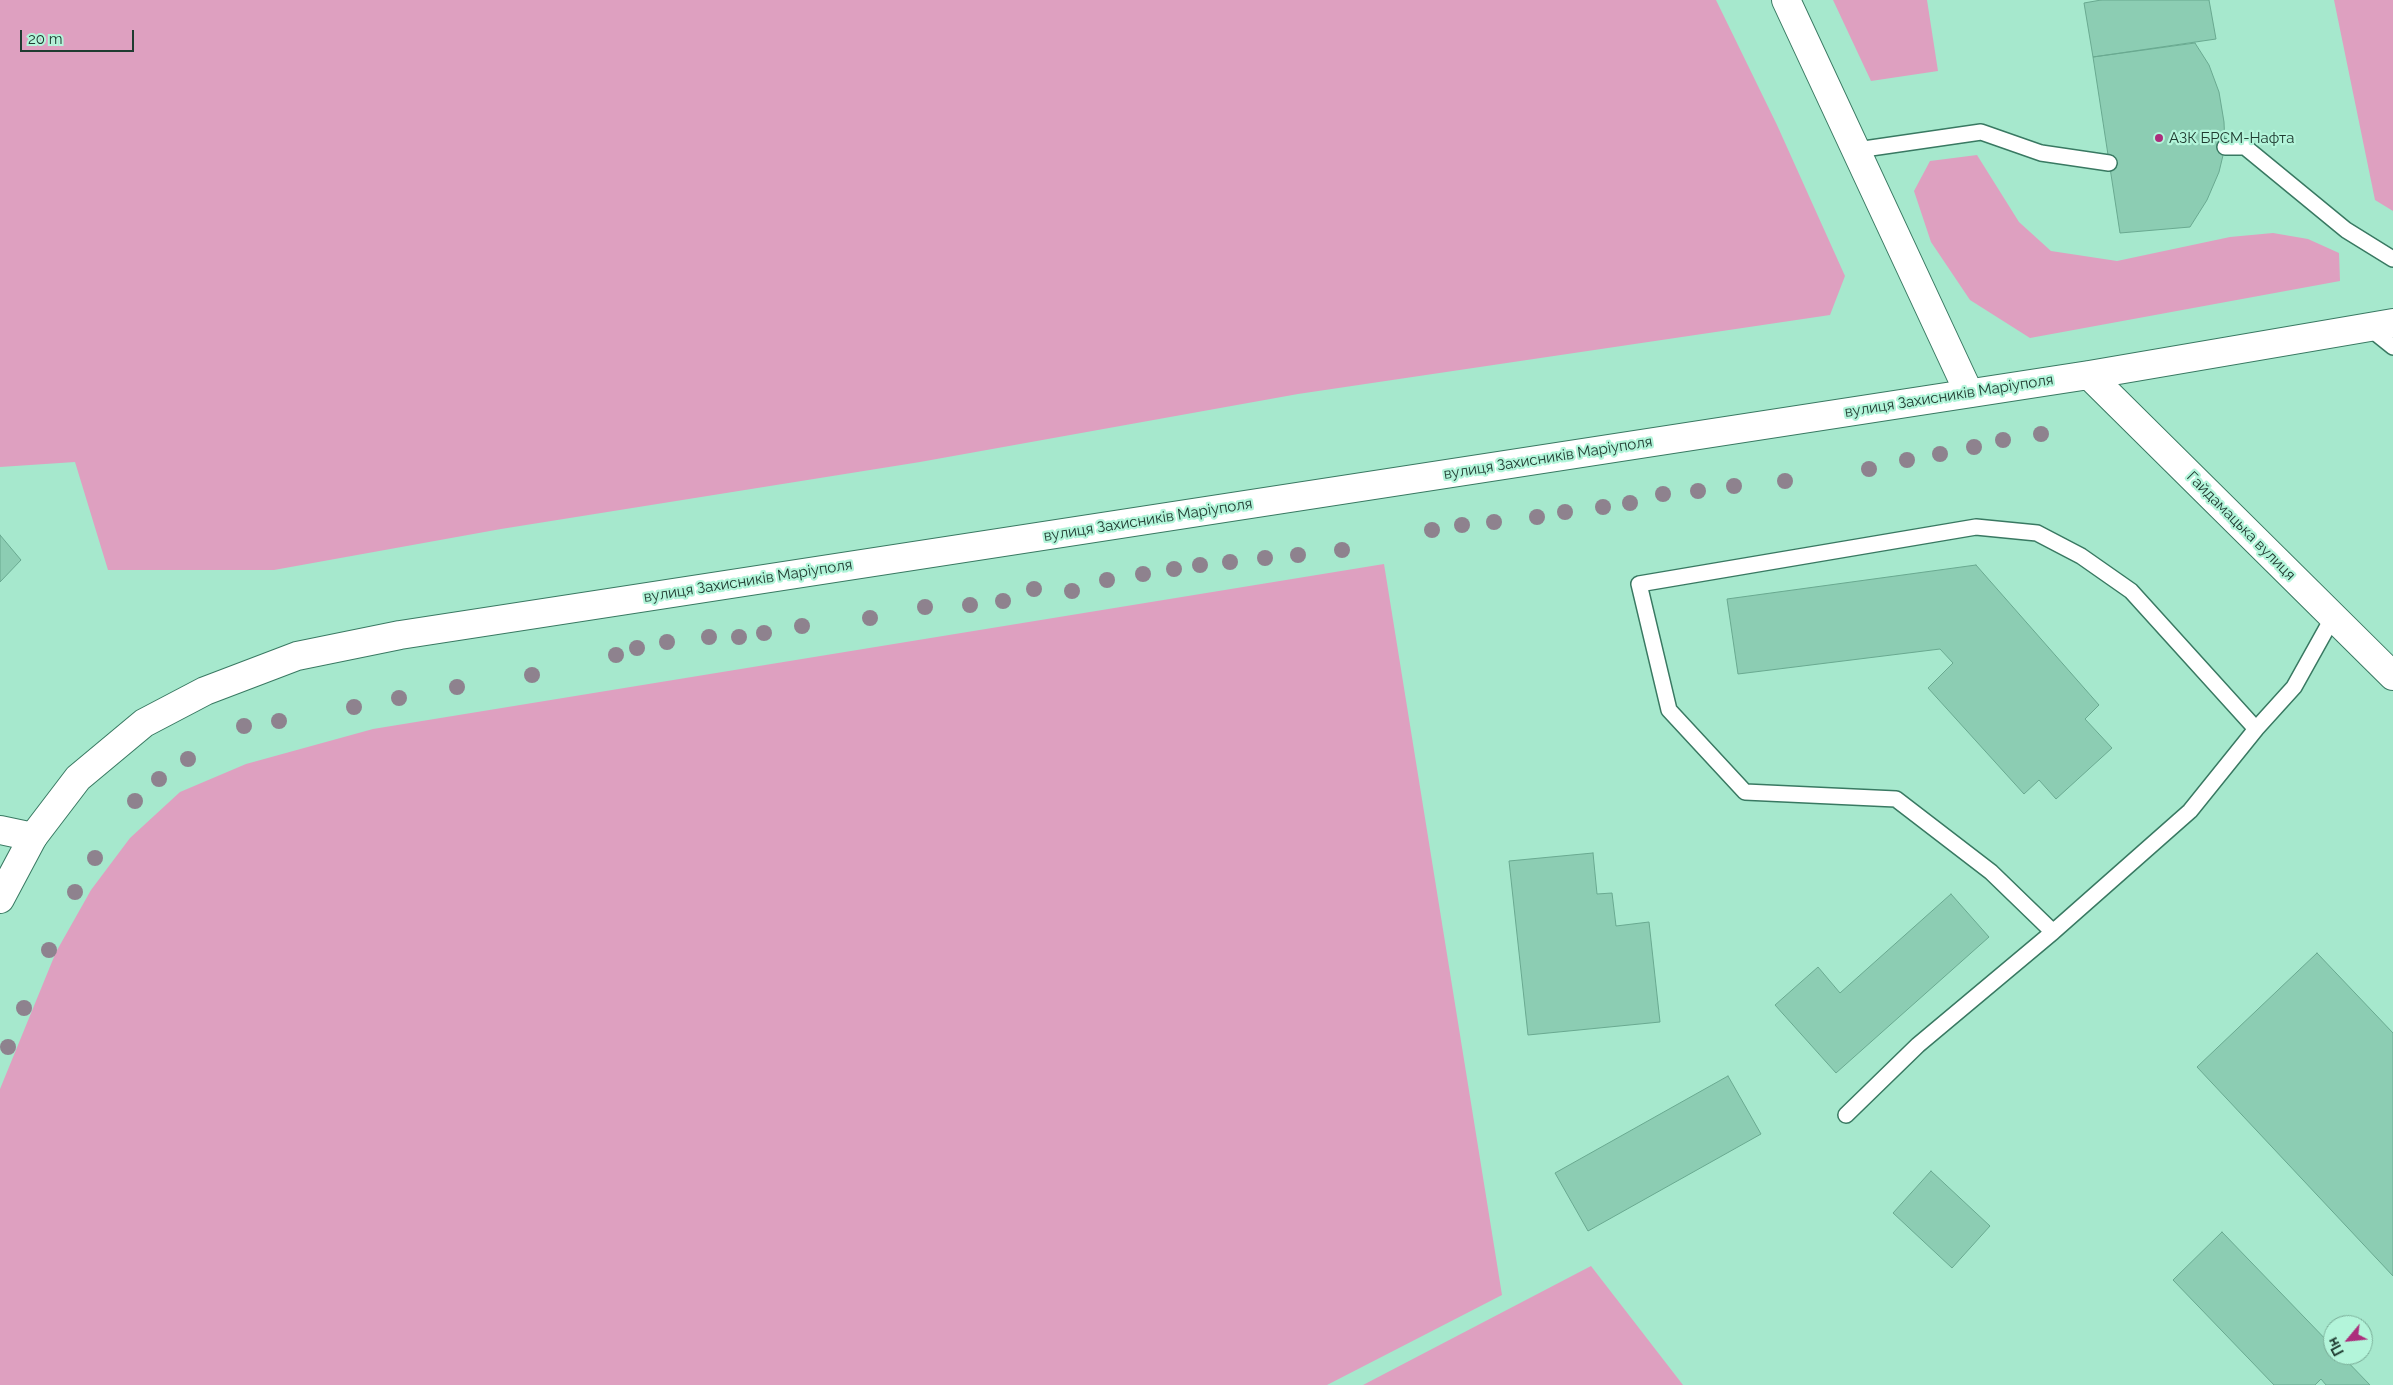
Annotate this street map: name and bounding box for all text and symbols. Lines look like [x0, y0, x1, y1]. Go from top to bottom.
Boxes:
scale bar [22, 20, 136, 52]
text: 20 m [28, 30, 63, 48]
place label: АЗК БРСМ-Нафта [2169, 129, 2294, 147]
marker: АЗК БРСМ-Нафта [2153, 132, 2165, 144]
street label: вулиця Захисників Маріуполя [1843, 371, 2055, 421]
street label: вулиця Захисників Маріуполя [1442, 433, 1654, 483]
street label: Гайдамацька вулиця [2183, 468, 2299, 584]
street label: вулиця Захисників Маріуполя [1042, 495, 1254, 545]
street label: вулиця Захисників Маріуполя [642, 556, 854, 606]
north arrow [2323, 1315, 2373, 1365]
text: Пн [2324, 1335, 2347, 1359]

